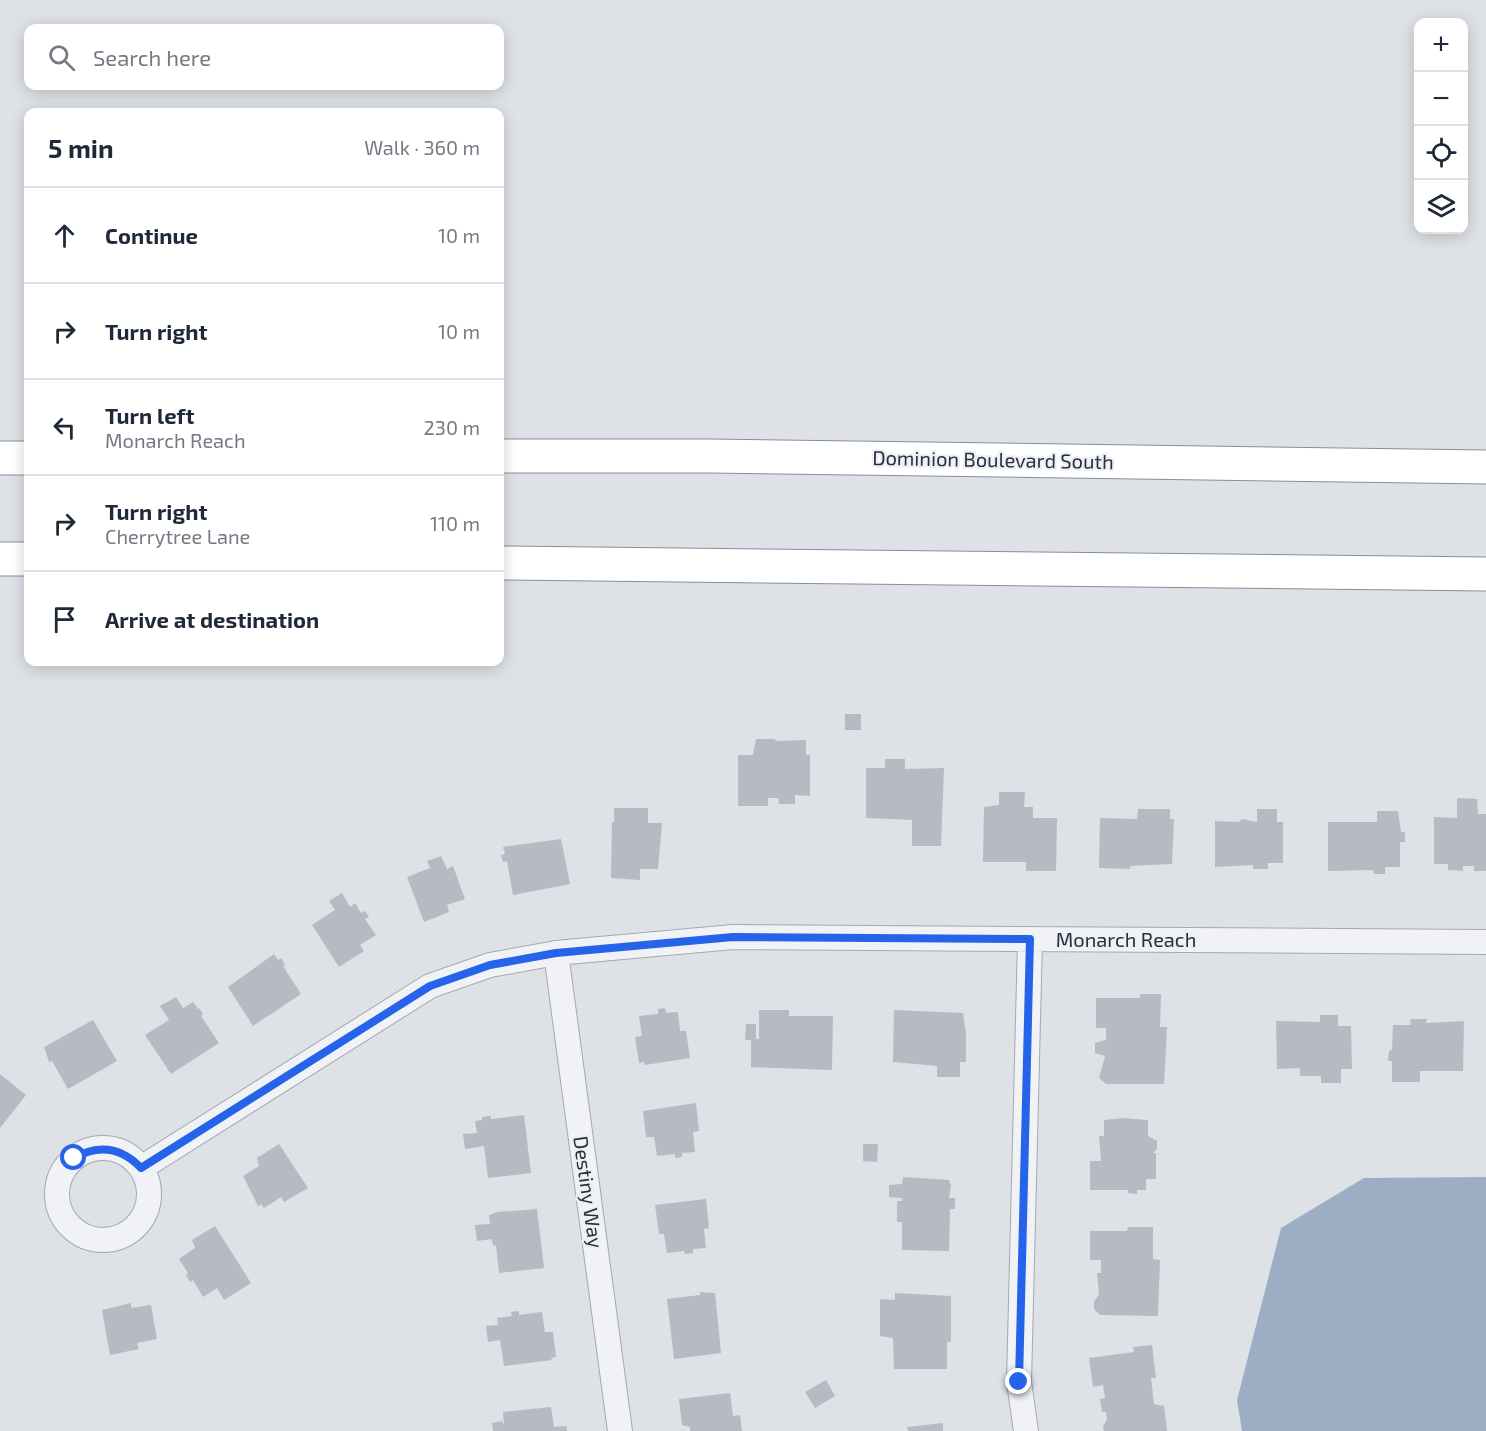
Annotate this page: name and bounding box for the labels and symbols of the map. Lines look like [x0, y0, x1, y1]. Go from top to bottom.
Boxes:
street label: Dominion Boulevard South [872, 445, 1114, 473]
street label: Monarch Reach [1056, 927, 1196, 951]
street label: Destiny Way [569, 1134, 609, 1250]
route start [60, 1144, 86, 1170]
route end [1005, 1368, 1031, 1394]

